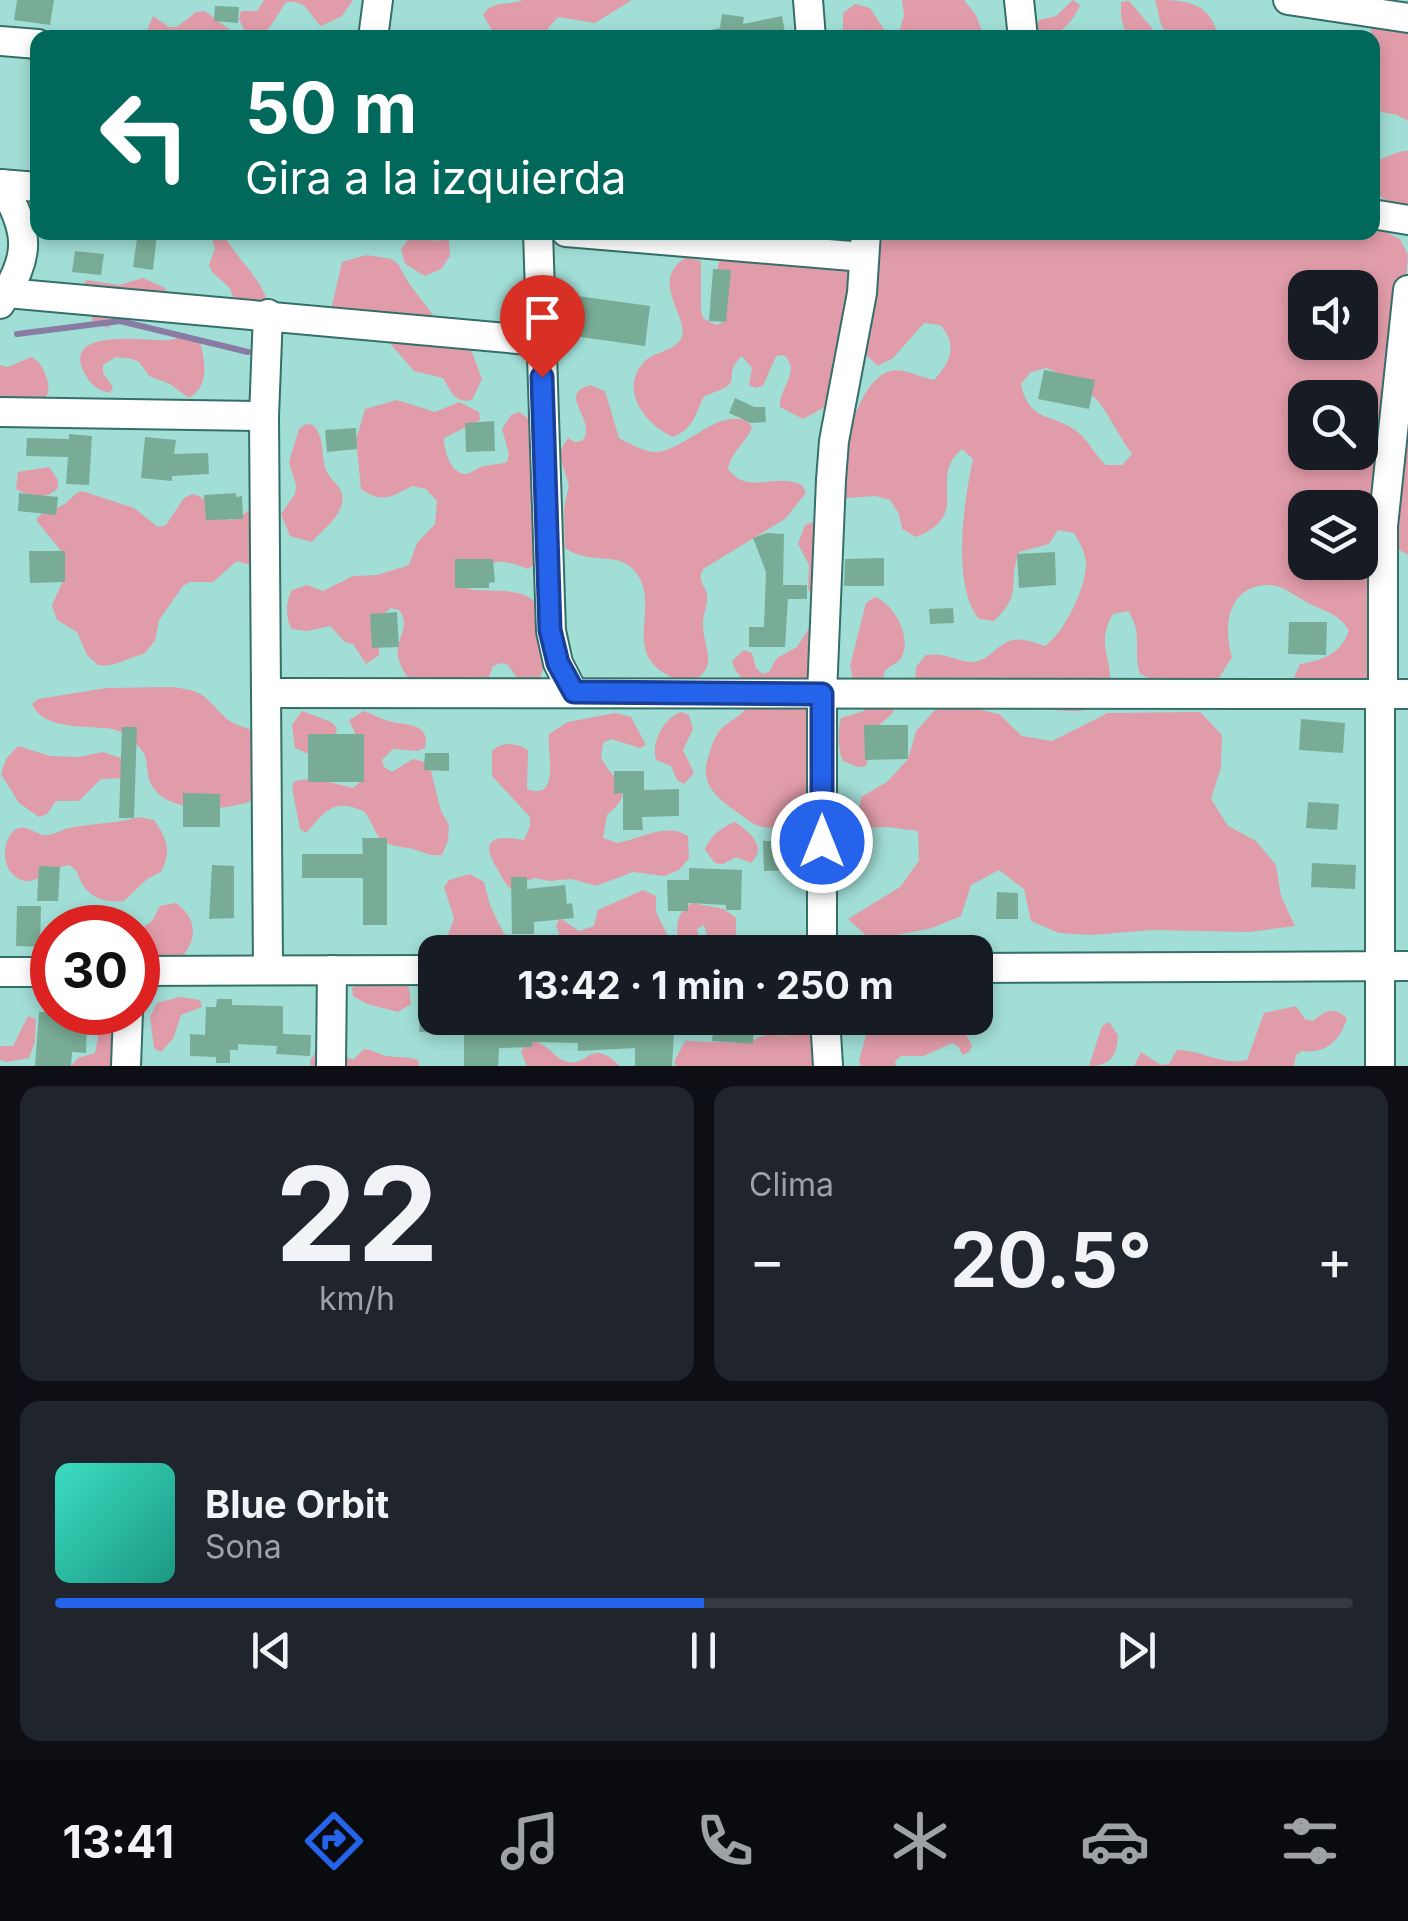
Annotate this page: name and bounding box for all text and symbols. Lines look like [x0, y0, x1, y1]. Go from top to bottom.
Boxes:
text: 50 m [245, 65, 417, 150]
icon: left [80, 70, 210, 200]
text: Gira a la izquierda [245, 150, 627, 205]
map controls [1288, 270, 1378, 580]
button: sound [1288, 270, 1378, 360]
pin [500, 275, 585, 378]
icon: arrive [515, 290, 570, 345]
button: search [1288, 380, 1378, 470]
button: layers [1288, 490, 1378, 580]
position arrow [770, 790, 874, 894]
speed limit sign: 30 [30, 905, 160, 1035]
text: 13:42 · 1 min · 250 m [517, 962, 894, 1008]
text: 22 [275, 1135, 439, 1292]
text: Clima [749, 1165, 834, 1204]
text: 20.5° [950, 1214, 1152, 1305]
text: − [749, 1227, 785, 1293]
text: + [1317, 1227, 1353, 1293]
text: km/h [319, 1279, 395, 1318]
text: Blue Orbit [205, 1481, 389, 1527]
text: Sona [205, 1527, 282, 1566]
icon: previous [244, 1623, 299, 1678]
icon: pause [676, 1623, 731, 1678]
icon: next [1109, 1623, 1164, 1678]
icon: directions [299, 1806, 369, 1876]
icon: music [495, 1806, 565, 1876]
icon: phone [690, 1806, 760, 1876]
icon: climate [885, 1806, 955, 1876]
icon: car [1080, 1806, 1150, 1876]
icon: filters [1275, 1806, 1345, 1876]
text: 13:41 [63, 1814, 174, 1869]

